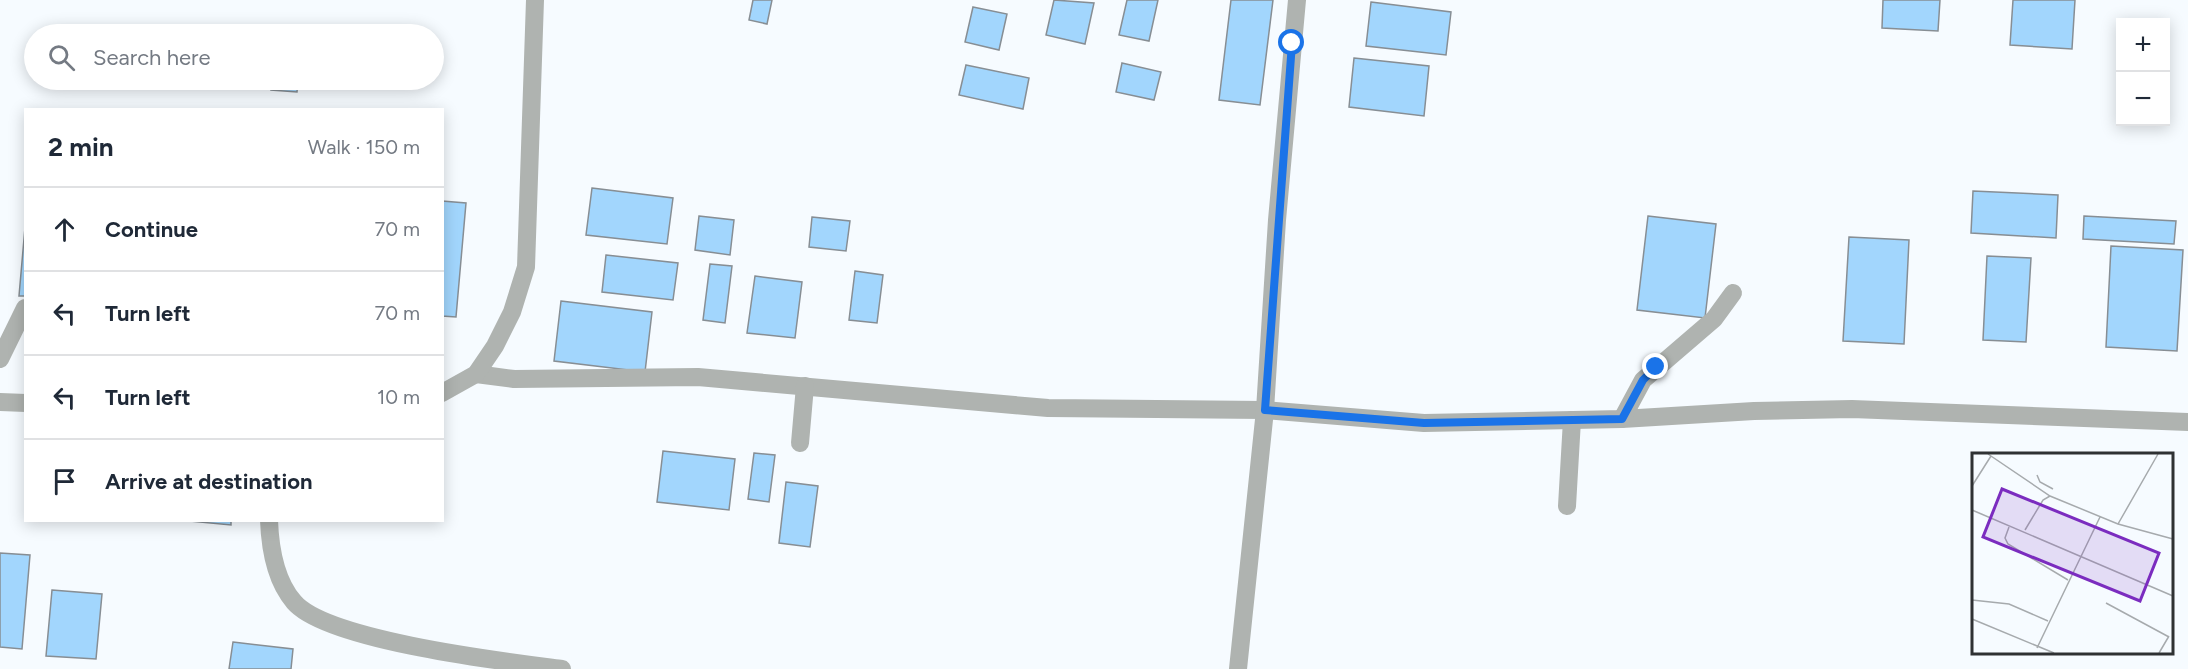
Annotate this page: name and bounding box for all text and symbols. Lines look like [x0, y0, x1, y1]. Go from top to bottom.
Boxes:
map controls [2116, 18, 2170, 126]
button: + [2116, 18, 2170, 72]
search box [24, 24, 444, 90]
route start [1278, 29, 1304, 55]
icon: search [45, 41, 78, 74]
text: Search here [93, 44, 211, 71]
button: − [2116, 72, 2170, 126]
text: 2 min [48, 131, 114, 163]
text: Walk · 150 m [308, 135, 420, 159]
icon: ahead [48, 213, 81, 246]
text: Continue [105, 216, 198, 243]
text: 70 m [374, 217, 420, 241]
icon: left [48, 297, 81, 330]
text: Turn left [105, 300, 191, 327]
text: 70 m [374, 301, 420, 325]
route end [1642, 353, 1668, 379]
icon: left [48, 381, 81, 414]
text: Turn left [105, 384, 191, 411]
text: 10 m [377, 385, 420, 409]
inset map [1972, 453, 2173, 654]
icon: arrive [48, 465, 81, 498]
text: Arrive at destination [105, 468, 313, 495]

